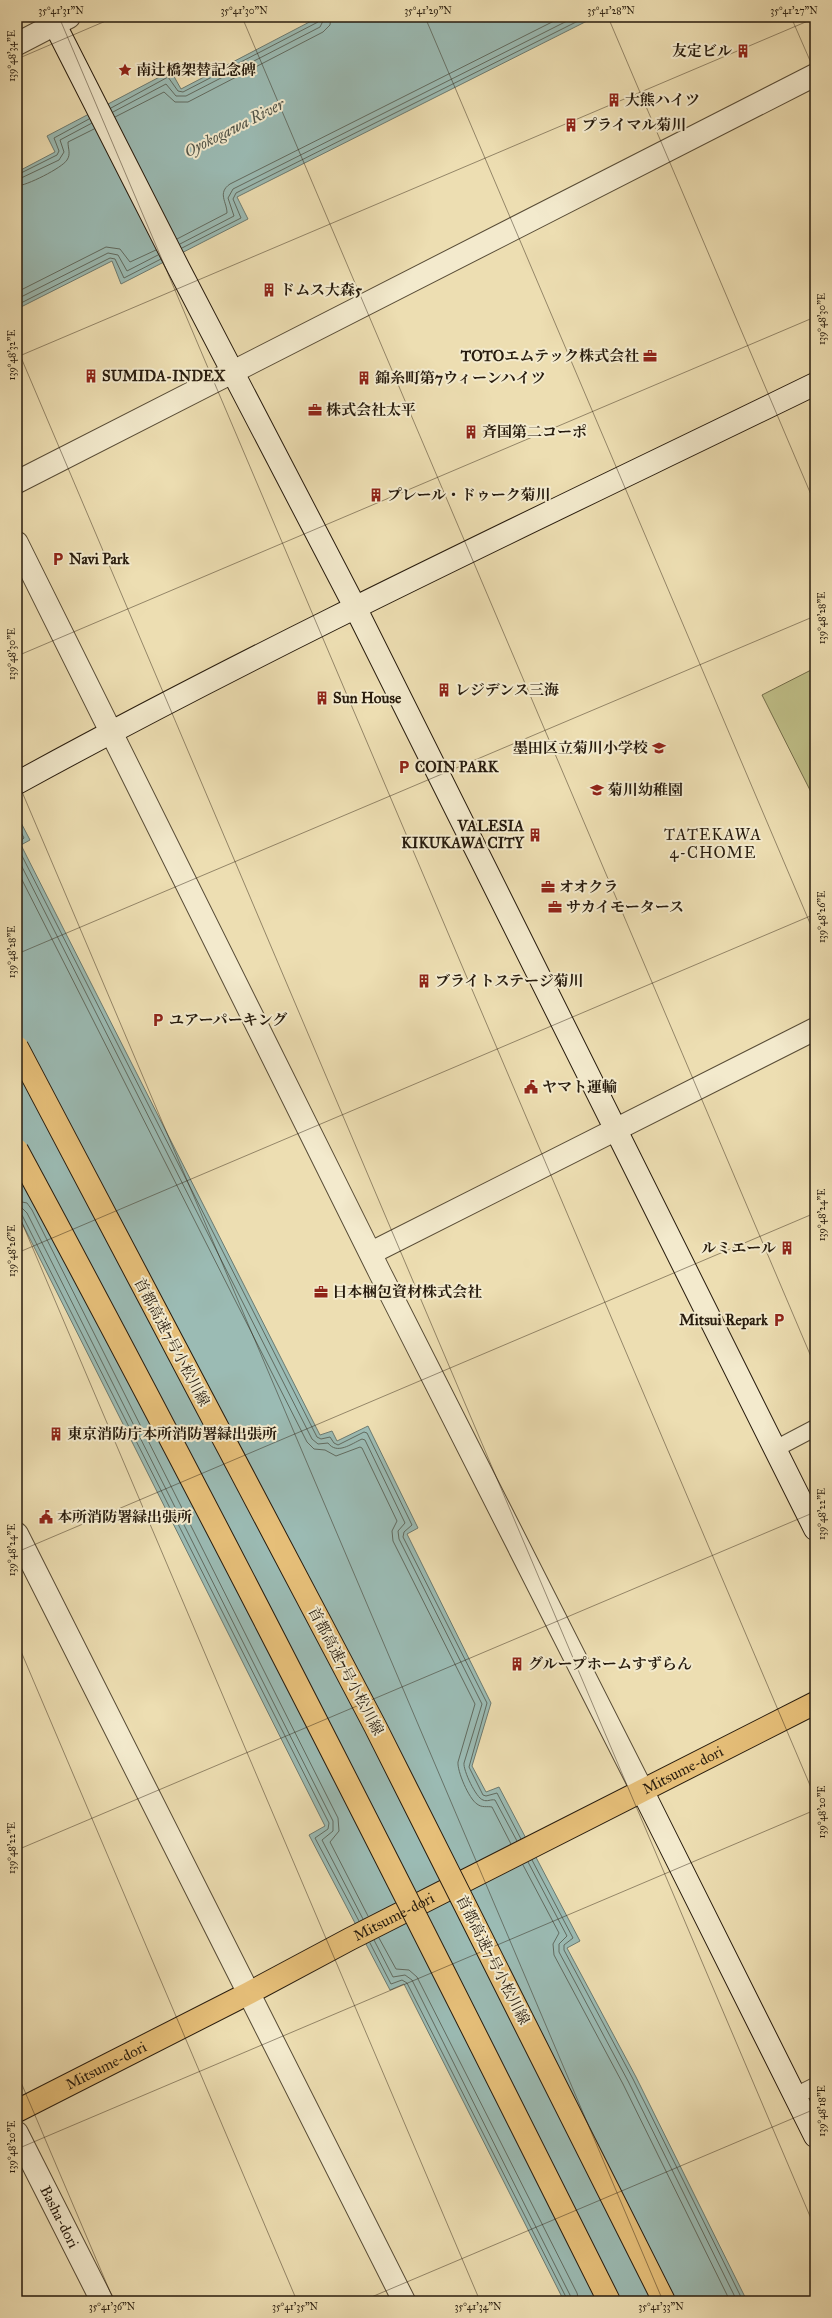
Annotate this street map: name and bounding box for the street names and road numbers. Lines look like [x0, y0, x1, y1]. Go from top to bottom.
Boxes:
street label: 首都高速7号小松川線 [130, 1275, 214, 1409]
street label: 首都高速7号小松川線 [304, 1604, 388, 1738]
street label: Mitsume-dori [639, 1742, 726, 1798]
street label: Mitsume-dori [350, 1889, 437, 1945]
street label: 首都高速7号小松川線 [453, 1892, 533, 2028]
street label: Mitsume-dori [63, 2038, 150, 2094]
street label: Basha-dori [36, 2183, 83, 2251]

